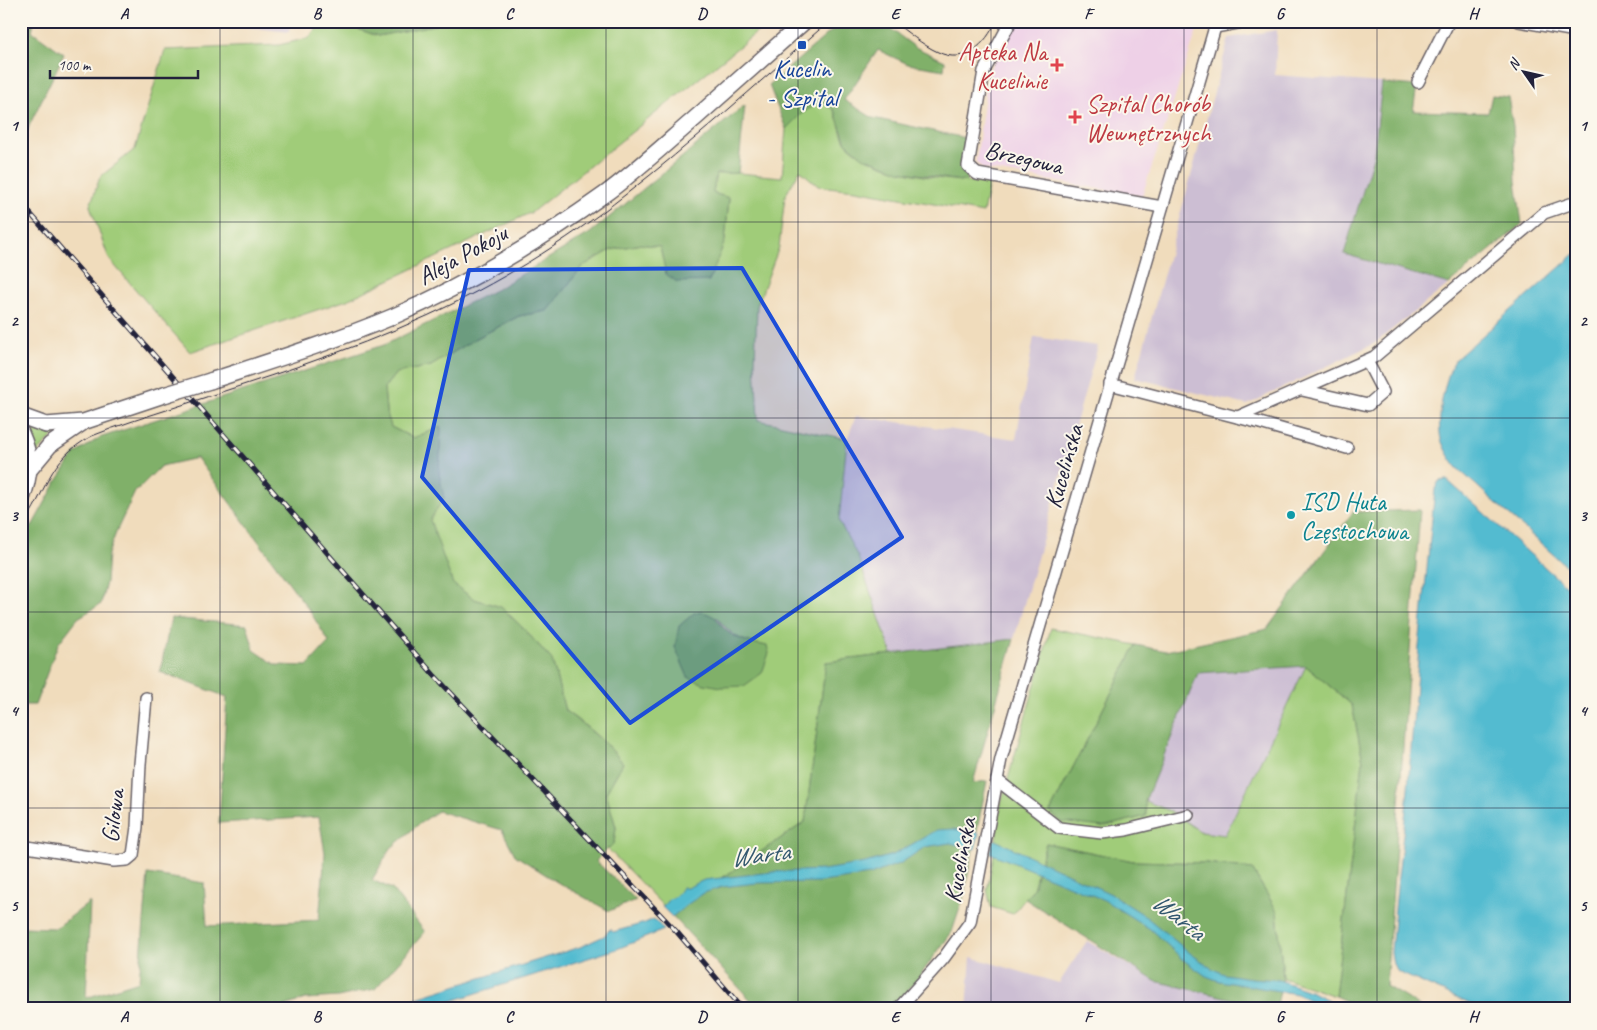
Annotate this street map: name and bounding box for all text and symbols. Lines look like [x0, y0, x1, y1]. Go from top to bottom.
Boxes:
text: A [120, 4, 130, 24]
text: B [313, 4, 323, 24]
text: C [505, 4, 515, 24]
text: D [697, 4, 708, 24]
text: E [891, 4, 902, 24]
text: F [1084, 4, 1095, 24]
text: G [1276, 4, 1286, 24]
text: H [1468, 4, 1480, 24]
place label: Apteka Na Kucelinie [958, 36, 1050, 97]
marker: Kucelin - Szpital [796, 39, 808, 51]
scale bar [50, 48, 198, 80]
north arrow [1500, 48, 1550, 98]
place label: Kucelin - Szpital [766, 53, 842, 114]
text: N [1504, 55, 1524, 73]
text: 100 m [58, 56, 92, 75]
marker: Apteka Na Kucelinie [1051, 59, 1063, 71]
place label: Szpital Chorób Wewnętrznych [1086, 88, 1212, 149]
marker: Szpital Chorób Wewnętrznych [1068, 110, 1082, 124]
text: 1 [10, 116, 19, 136]
text: 1 [1579, 116, 1588, 136]
street label: Brzegowa [982, 134, 1068, 183]
street label: Aleja Pokoju [412, 216, 515, 293]
text: 2 [10, 311, 19, 331]
text: 2 [1579, 311, 1588, 331]
street label: Kucelińska [1037, 419, 1092, 512]
place label: ISD Huta Częstochowa [1301, 486, 1411, 547]
text: 3 [10, 506, 19, 526]
text: 3 [1579, 506, 1588, 526]
marker: ISD Huta Częstochowa [1285, 509, 1297, 521]
text: 4 [10, 701, 19, 721]
text: 4 [1579, 701, 1588, 721]
street label: Gilowa [94, 785, 132, 845]
street label: Kucelińska [936, 813, 984, 905]
water label: Warta [729, 834, 794, 874]
water label: Warta [1145, 885, 1214, 949]
text: 5 [11, 896, 20, 916]
text: 5 [1580, 896, 1589, 916]
text: A [120, 1007, 130, 1027]
text: B [313, 1007, 323, 1027]
text: C [505, 1007, 515, 1027]
text: D [697, 1007, 708, 1027]
text: E [891, 1007, 902, 1027]
text: F [1084, 1007, 1095, 1027]
text: G [1276, 1007, 1286, 1027]
text: H [1468, 1007, 1480, 1027]

